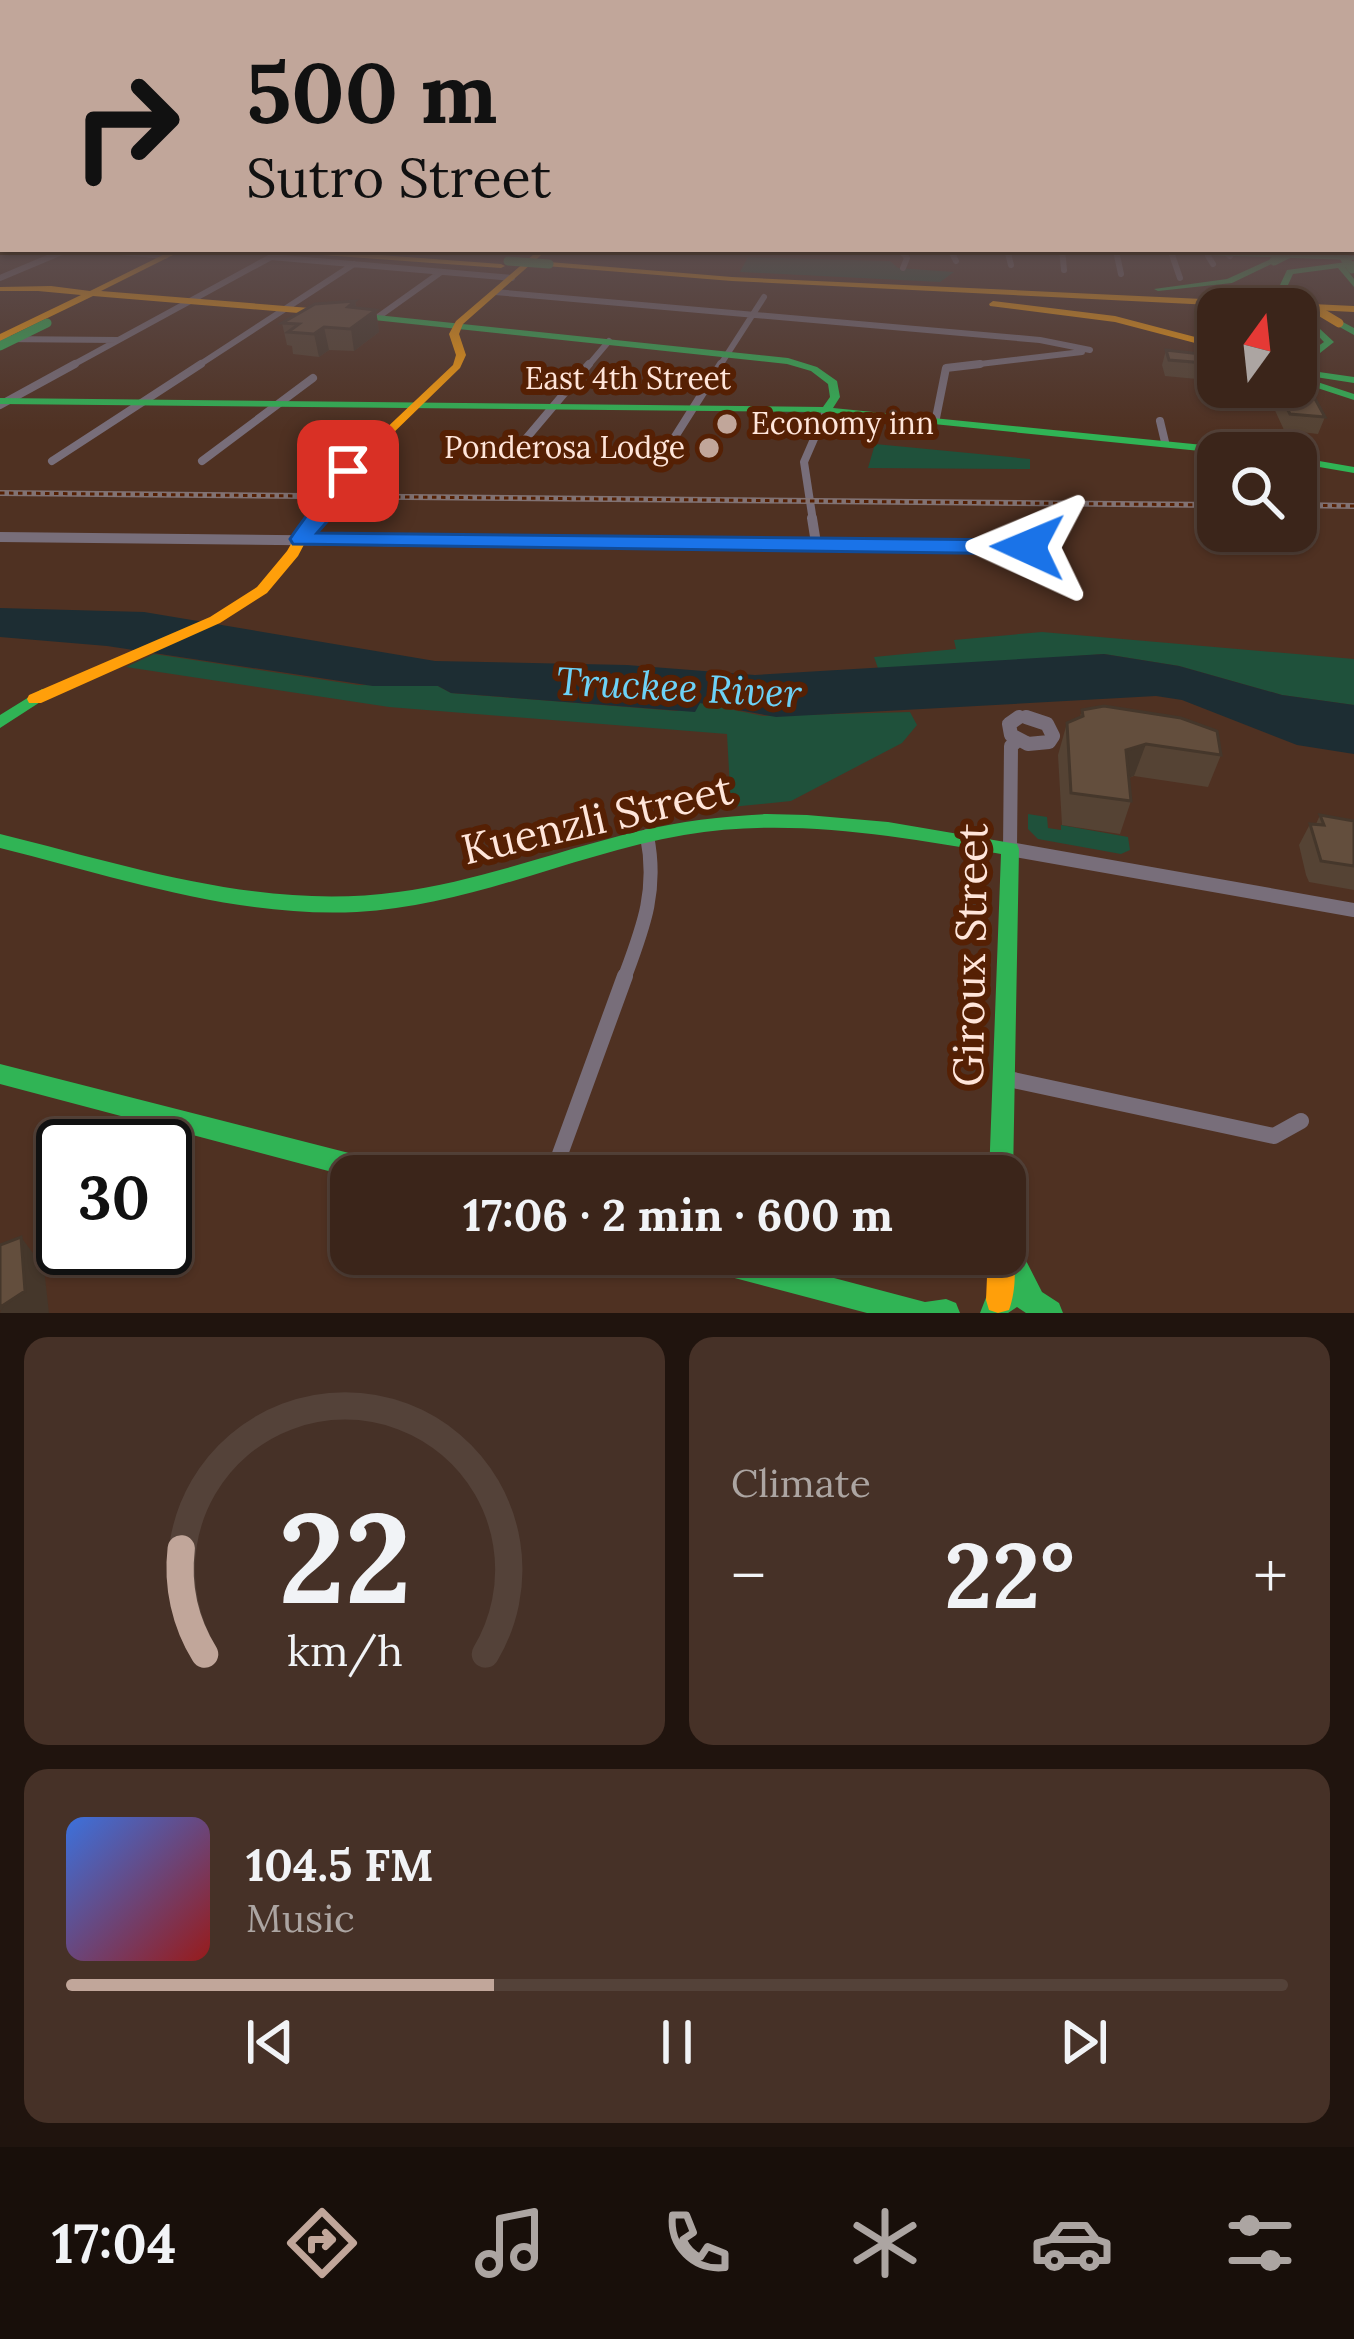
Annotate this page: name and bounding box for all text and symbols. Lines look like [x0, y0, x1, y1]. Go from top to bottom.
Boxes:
text: 500 m [246, 38, 498, 146]
icon: right [48, 48, 204, 204]
text: Sutro Street [246, 143, 551, 212]
north arrow [1197, 288, 1317, 408]
map controls [1197, 288, 1317, 552]
street label: East 4th Street [525, 359, 732, 397]
place label: Economy inn [751, 404, 934, 443]
marker: Economy inn [714, 411, 740, 437]
pin [297, 420, 399, 522]
place label: Ponderosa Lodge [444, 428, 685, 467]
button: search [1197, 432, 1317, 552]
marker: Ponderosa Lodge [696, 435, 722, 461]
icon: arrive [315, 438, 381, 504]
position arrow [965, 484, 1091, 610]
water label: Truckee River [555, 656, 803, 718]
street label: Kuenzli Street [456, 761, 738, 876]
street label: Giroux Street [941, 822, 999, 1087]
speed limit sign: 30 [36, 1119, 192, 1275]
text: 17:06 · 2 min · 600 m [463, 1186, 893, 1243]
text: Climate [731, 1458, 871, 1508]
text: 22 [278, 1477, 411, 1637]
text: 22° [944, 1517, 1075, 1633]
text: − [731, 1533, 766, 1617]
text: + [1253, 1533, 1288, 1617]
text: km/h [287, 1623, 402, 1678]
text: 104.5 FM [246, 1836, 434, 1893]
text: Music [246, 1893, 355, 1943]
icon: previous [237, 2009, 303, 2075]
icon: pause [644, 2009, 710, 2075]
icon: next [1051, 2009, 1117, 2075]
icon: directions [280, 2201, 364, 2285]
icon: music [468, 2201, 552, 2285]
icon: phone [655, 2201, 739, 2285]
icon: climate [843, 2201, 927, 2285]
icon: car [1030, 2201, 1114, 2285]
icon: filters [1218, 2201, 1302, 2285]
text: 17:04 [52, 2209, 176, 2278]

